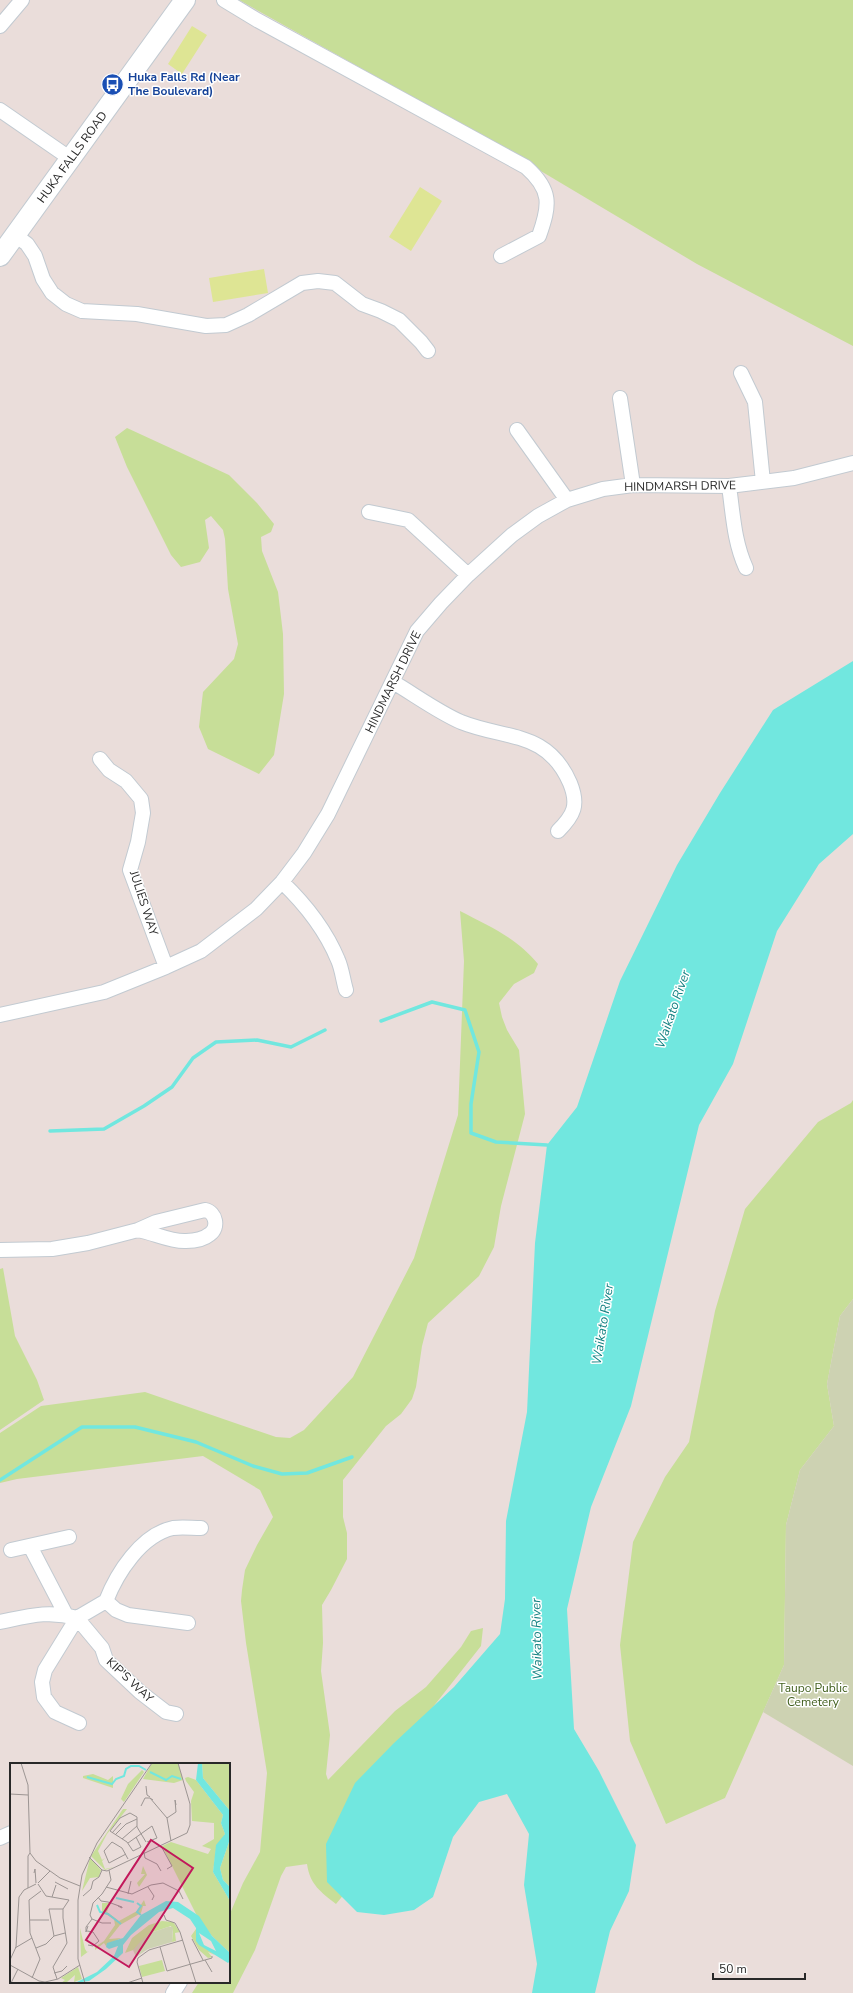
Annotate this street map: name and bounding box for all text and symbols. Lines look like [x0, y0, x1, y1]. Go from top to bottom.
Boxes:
place label: Huka Falls Rd (Near The Boulevard) [128, 69, 240, 99]
bus stop icon: Huka Falls Rd (Near The Boulevard) [100, 71, 126, 97]
street label: HUKA FALLS ROAD [33, 108, 111, 206]
street label: HINDMARSH DRIVE [624, 477, 736, 495]
street label: HINDMARSH DRIVE [361, 628, 425, 736]
street label: JULIES WAY [126, 868, 162, 938]
water label: Waikato River [651, 967, 695, 1051]
water label: Waikato River [588, 1282, 618, 1366]
water label: Waikato River [527, 1598, 547, 1680]
street label: KIP'S WAY [103, 1654, 158, 1707]
park label: Taupo Public Cemetery [778, 1680, 848, 1710]
inset map [10, 1763, 230, 1983]
scale bar [713, 1955, 805, 1981]
text: 50 m [719, 1961, 747, 1977]

